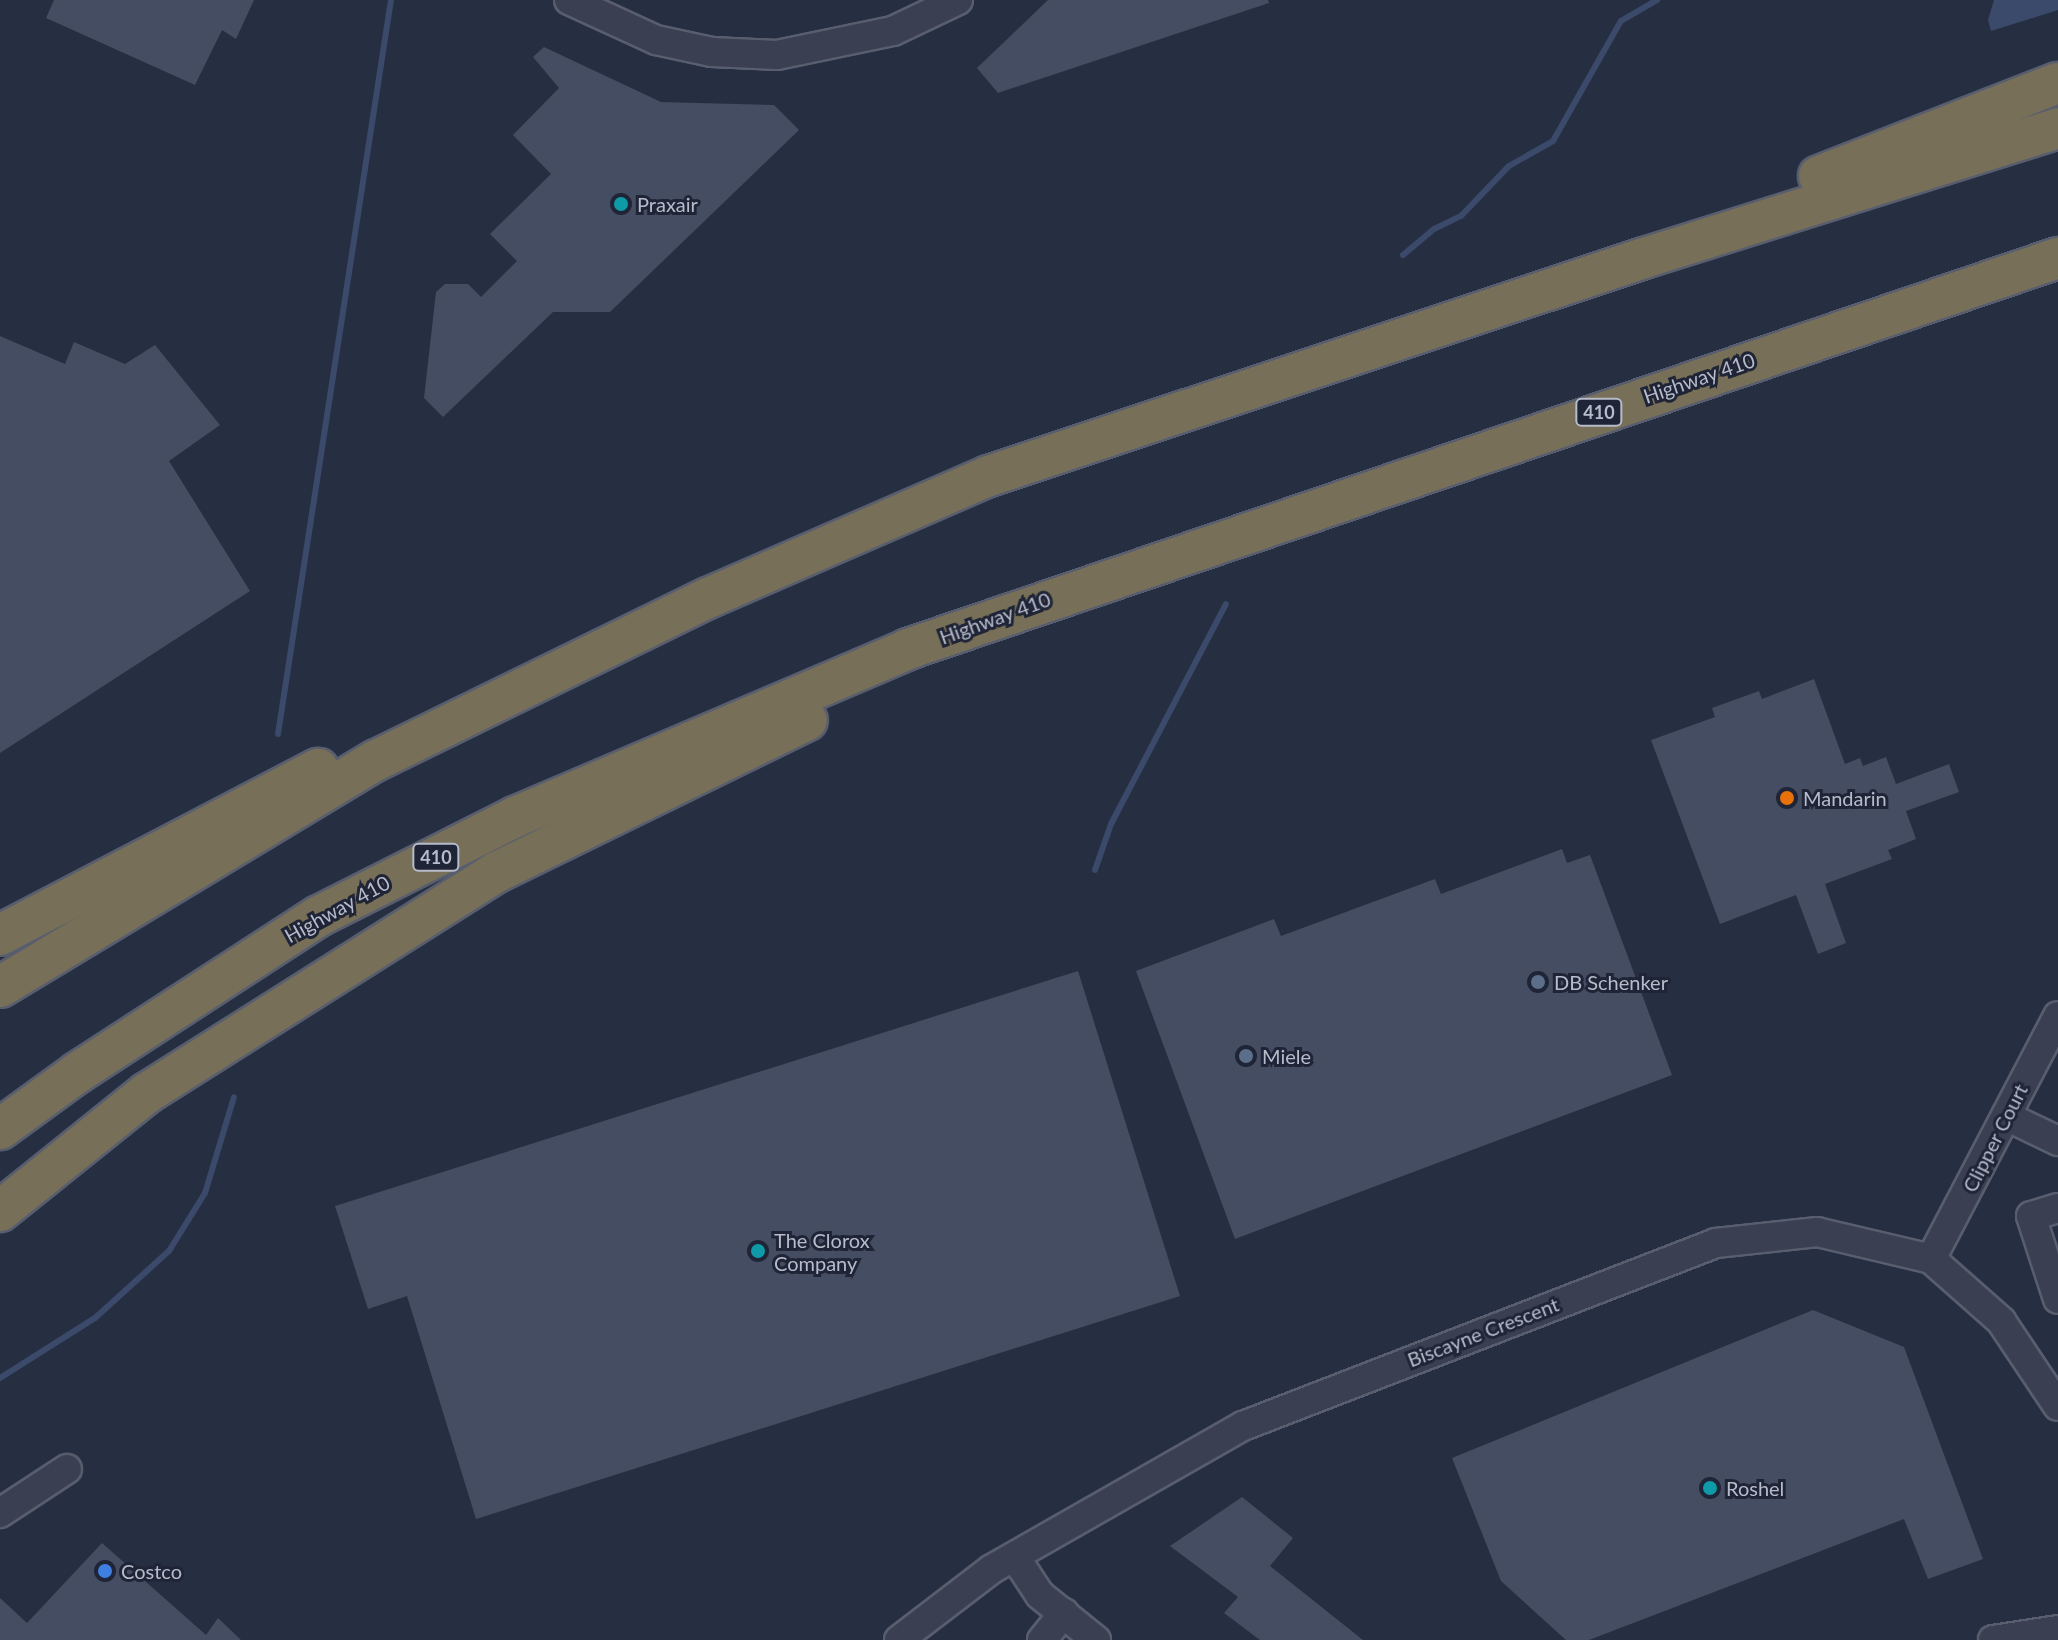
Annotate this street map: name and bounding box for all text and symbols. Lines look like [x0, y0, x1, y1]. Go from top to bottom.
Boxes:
place label: Praxair [637, 192, 698, 216]
marker: Praxair [612, 195, 630, 213]
street label: Highway 410 [1640, 348, 1758, 408]
road number: 410 [1575, 398, 1623, 426]
street label: Highway 410 [936, 587, 1054, 649]
place label: Mandarin [1803, 786, 1887, 810]
marker: Mandarin [1778, 789, 1796, 807]
road number: 410 [412, 843, 460, 871]
street label: Highway 410 [280, 870, 394, 948]
place label: DB Schenker [1554, 970, 1668, 994]
marker: DB Schenker [1529, 973, 1547, 991]
place label: Miele [1262, 1044, 1311, 1068]
marker: Miele [1237, 1047, 1255, 1065]
street label: Clipper Court [1957, 1080, 2033, 1196]
place label: The Clorox Company [774, 1228, 870, 1275]
marker: The Clorox Company [749, 1242, 767, 1260]
street label: Biscayne Crescent [1404, 1292, 1562, 1372]
place label: Roshel [1726, 1476, 1784, 1500]
marker: Roshel [1701, 1479, 1719, 1497]
place label: Costco [121, 1559, 182, 1583]
marker: Costco [96, 1562, 114, 1580]

